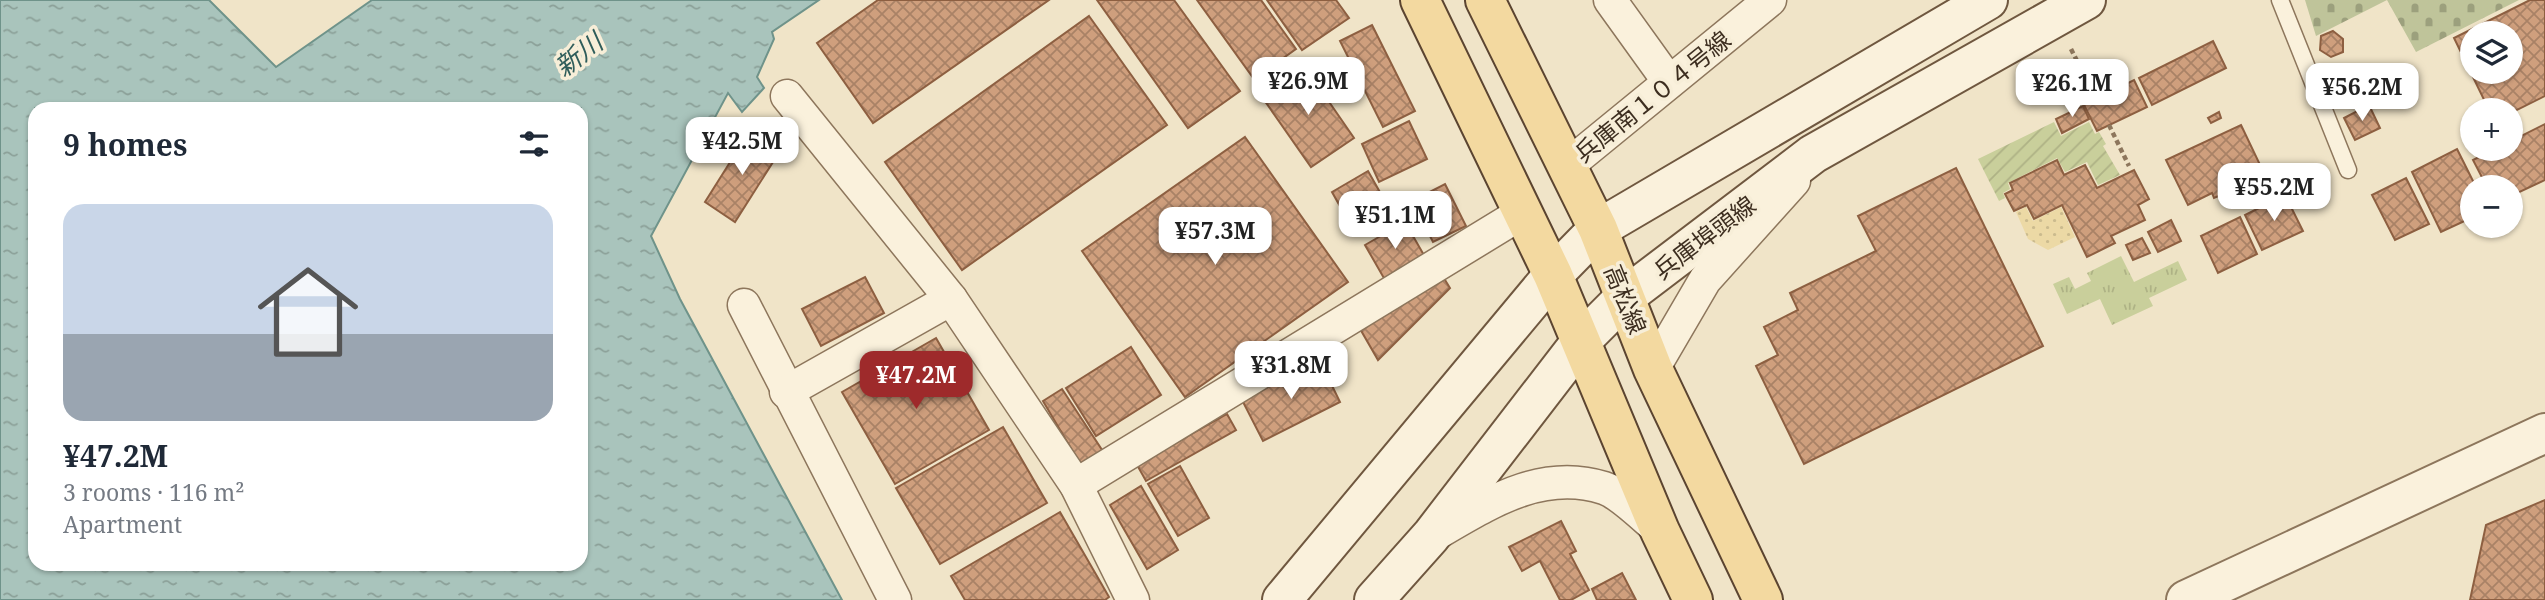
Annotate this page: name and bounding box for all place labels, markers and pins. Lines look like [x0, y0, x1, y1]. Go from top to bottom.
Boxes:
pin: ¥26.9M [1251, 58, 1365, 117]
pin: ¥26.1M [2015, 60, 2129, 119]
pin: ¥56.2M [2305, 64, 2419, 123]
pin: ¥42.5M [685, 118, 799, 177]
pin: ¥55.2M [2217, 164, 2331, 223]
pin: ¥51.1M [1338, 191, 1452, 251]
pin: ¥57.3M [1158, 208, 1272, 267]
pin: ¥31.8M [1234, 342, 1348, 401]
pin: ¥47.2M [859, 352, 973, 411]

